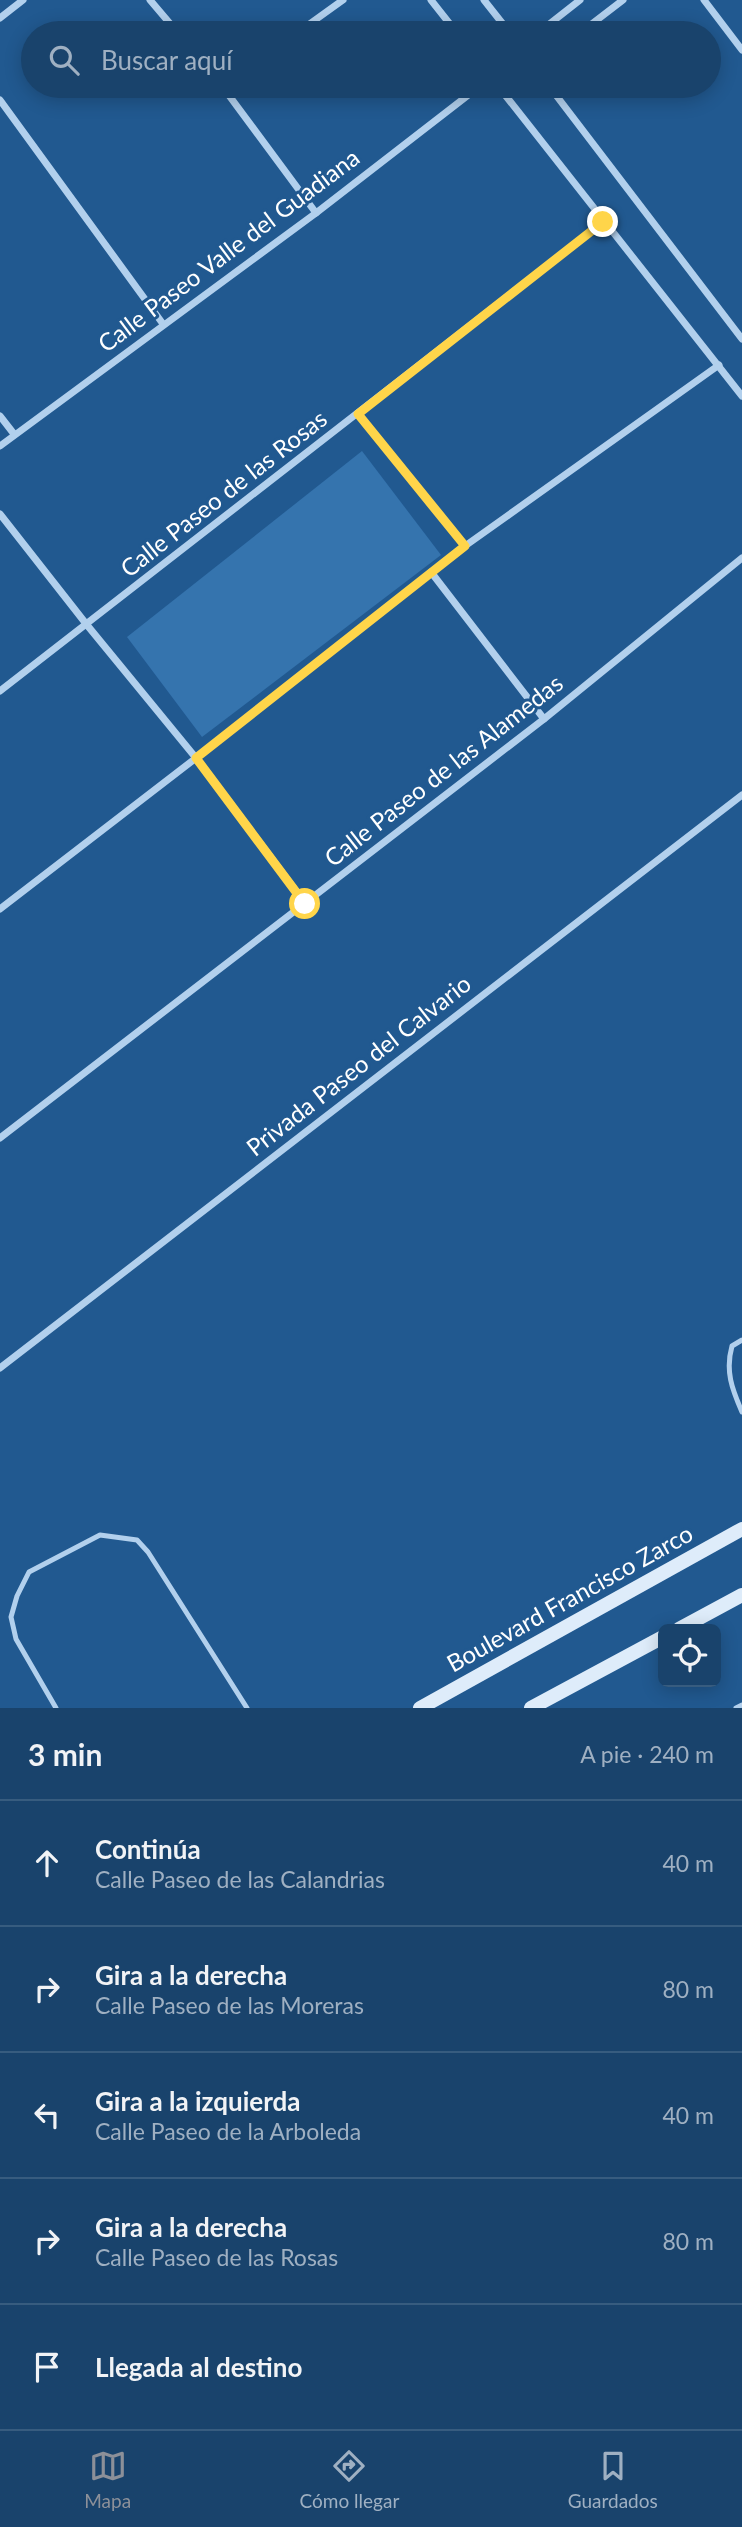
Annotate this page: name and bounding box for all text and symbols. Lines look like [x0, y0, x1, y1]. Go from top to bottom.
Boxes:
search box [21, 21, 721, 98]
icon: search [45, 41, 83, 79]
text: Buscar aquí [101, 44, 232, 76]
street label: Calle Paseo Valle del Guadiana [92, 142, 364, 358]
route end [587, 206, 618, 237]
street label: Calle Paseo de las Rosas [114, 403, 332, 582]
street label: Calle Paseo de las Alamedas [318, 668, 568, 872]
route start [289, 888, 320, 919]
street label: Privada Paseo del Calvario [240, 968, 476, 1161]
street label: Boulevard Francisco Zarco [441, 1518, 697, 1677]
map controls [658, 1624, 721, 1687]
button: locate [658, 1624, 721, 1687]
text: 3 min [28, 1736, 102, 1772]
text: A pie · 240 m [580, 1740, 714, 1768]
text: Continúa [95, 1833, 201, 1865]
icon: ahead [28, 1844, 66, 1882]
text: 40 m [663, 1849, 714, 1877]
text: Calle Paseo de las Calandrias [95, 1865, 385, 1893]
text: Gira a la derecha [95, 1959, 287, 1991]
icon: right [28, 1970, 66, 2008]
text: 80 m [663, 1975, 714, 2003]
text: Calle Paseo de las Moreras [95, 1991, 364, 2019]
text: Gira a la izquierda [95, 2085, 301, 2117]
icon: left [28, 2096, 66, 2134]
text: 40 m [663, 2101, 714, 2129]
text: Calle Paseo de la Arboleda [95, 2117, 361, 2145]
text: Gira a la derecha [95, 2211, 287, 2243]
icon: right [28, 2222, 66, 2260]
text: 80 m [663, 2227, 714, 2255]
text: Calle Paseo de las Rosas [95, 2243, 338, 2271]
icon: arrive [28, 2348, 66, 2386]
text: Llegada al destino [95, 2351, 302, 2383]
tab: Mapa [84, 2447, 131, 2512]
tab: Cómo llegar [300, 2447, 399, 2512]
tab: Guardados [568, 2447, 658, 2512]

